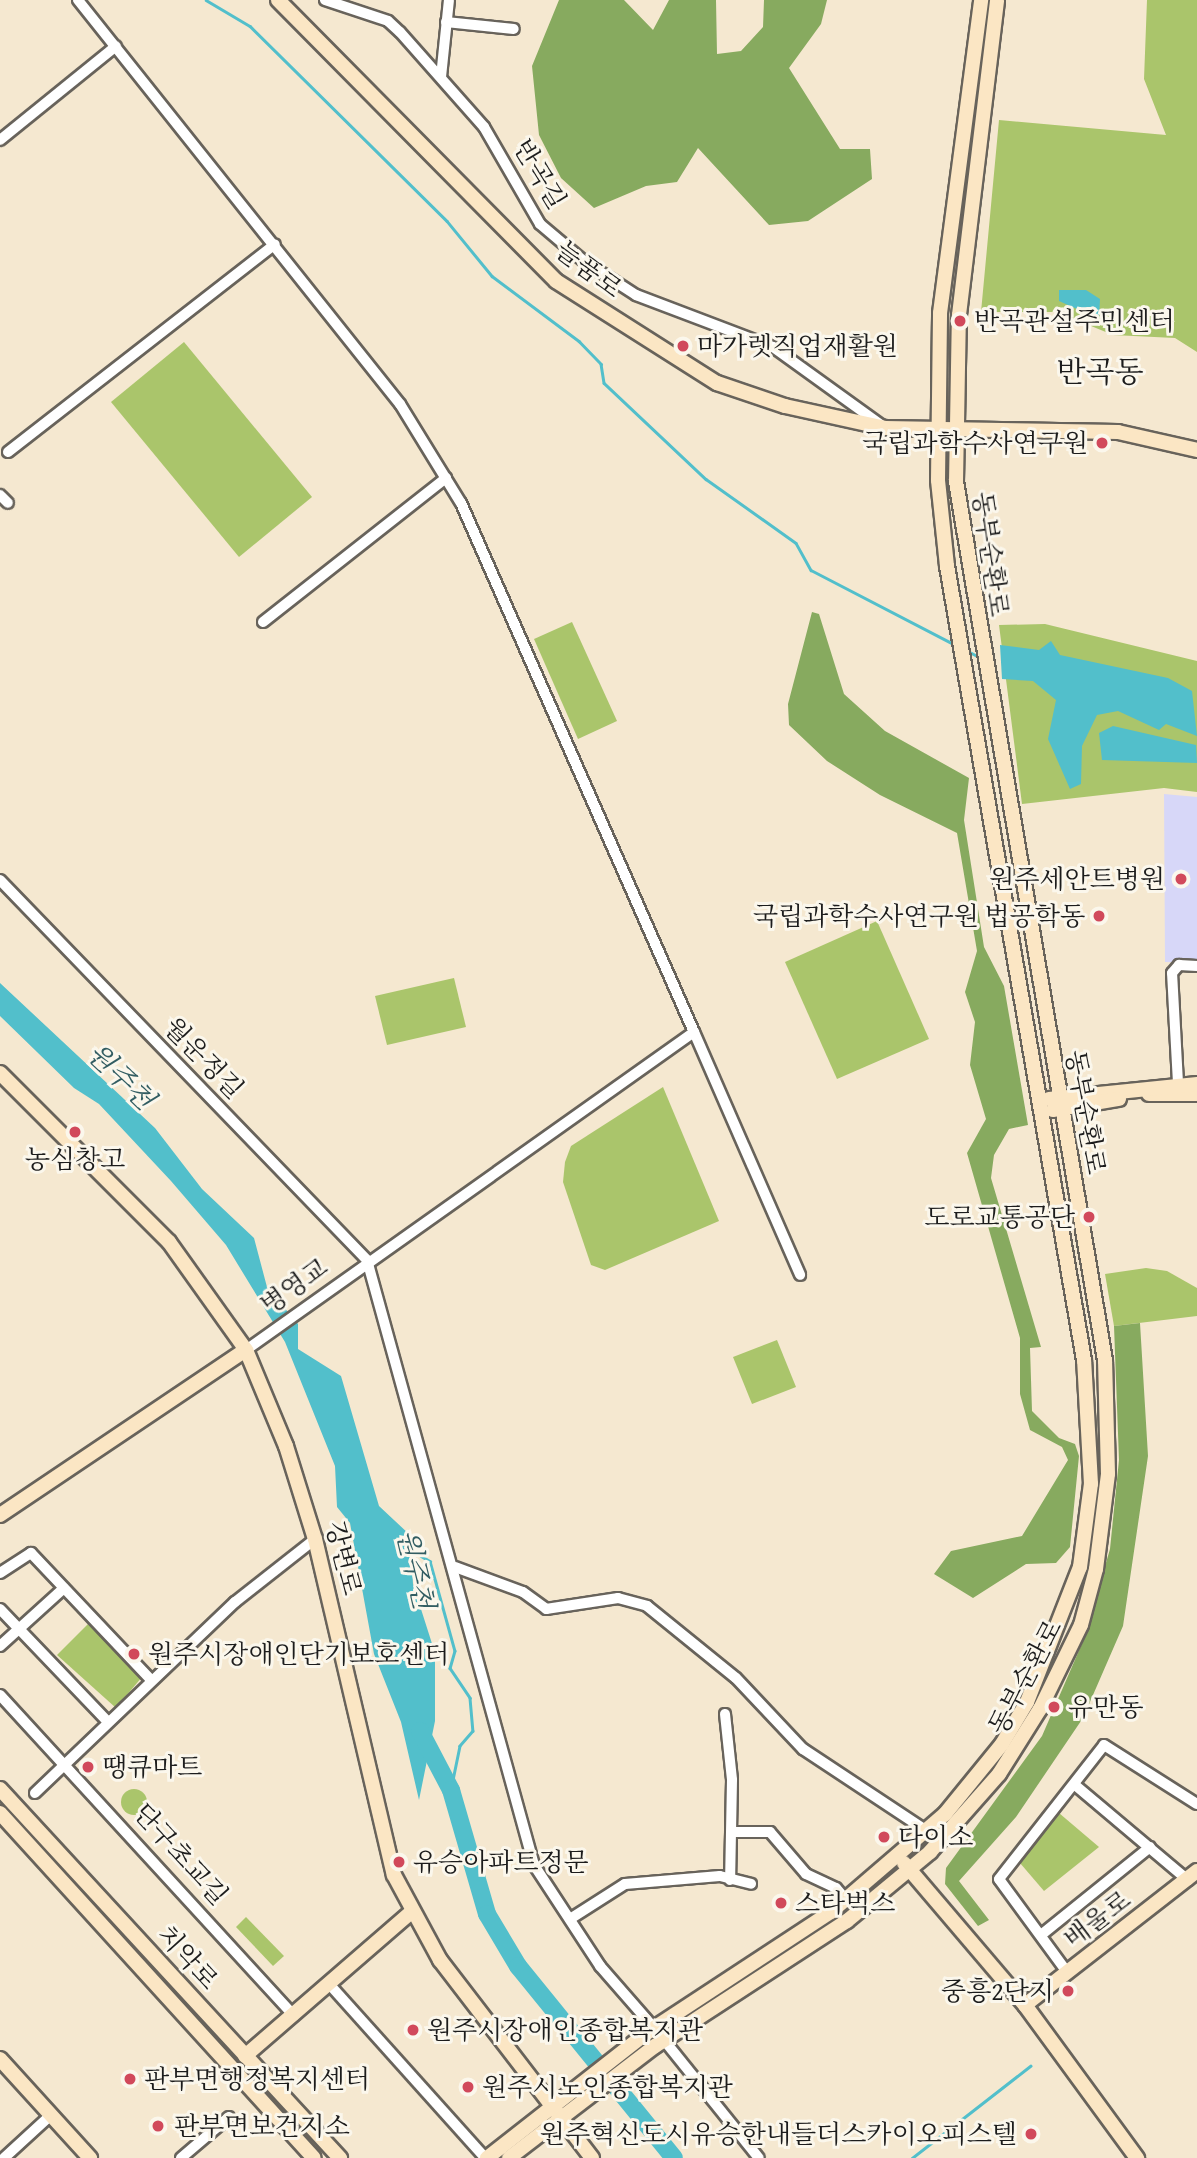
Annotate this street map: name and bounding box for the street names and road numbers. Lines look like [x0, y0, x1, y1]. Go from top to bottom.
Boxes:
street label: 반곡길 [507, 134, 573, 214]
street label: 늘품로 [550, 234, 628, 304]
street label: 동부순환로 [967, 490, 1015, 618]
street label: 월운정길 [158, 1011, 250, 1105]
street label: 동부순환로 [1060, 1047, 1112, 1177]
street label: 병영교 [254, 1251, 334, 1321]
street label: 강변로 [320, 1518, 368, 1598]
street label: 동부순환로 [982, 1614, 1068, 1740]
street label: 단구초교길 [127, 1797, 235, 1911]
street label: 배울로 [1058, 1884, 1136, 1954]
street label: 치악로 [151, 1919, 225, 1995]

